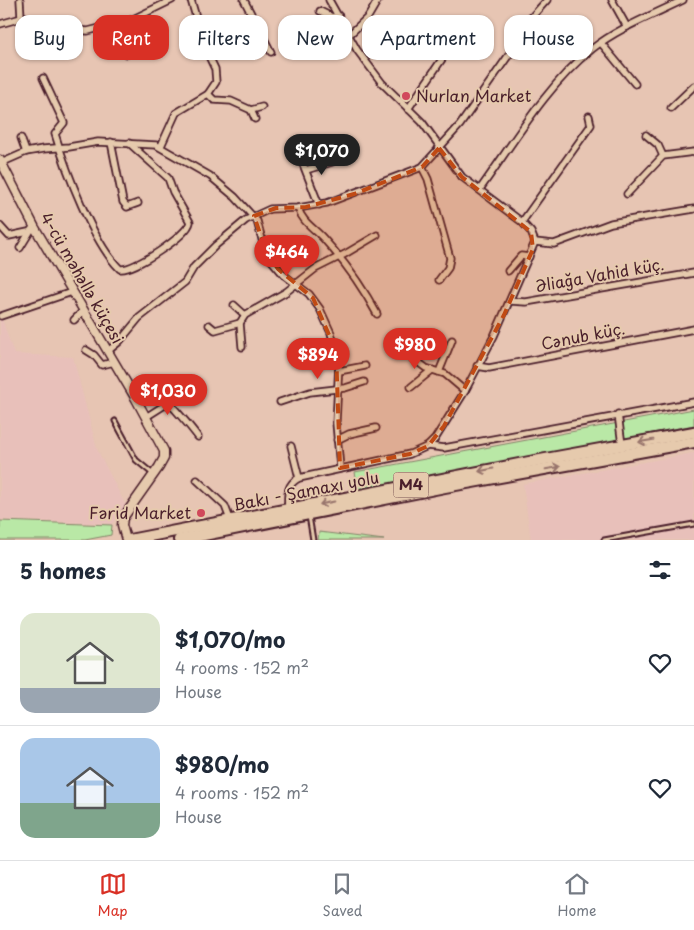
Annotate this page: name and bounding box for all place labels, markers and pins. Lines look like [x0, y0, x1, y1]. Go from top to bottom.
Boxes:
place label: Nurlan Market [416, 83, 532, 107]
marker: Nurlan Market [400, 90, 412, 102]
pin: $1,070 [281, 134, 363, 176]
pin: $464 [257, 234, 317, 277]
pin: $980 [385, 328, 445, 370]
pin: $894 [288, 338, 348, 380]
pin: $1,030 [127, 374, 209, 416]
place label: Fərid Market [89, 500, 191, 524]
marker: Fərid Market [195, 507, 207, 519]

